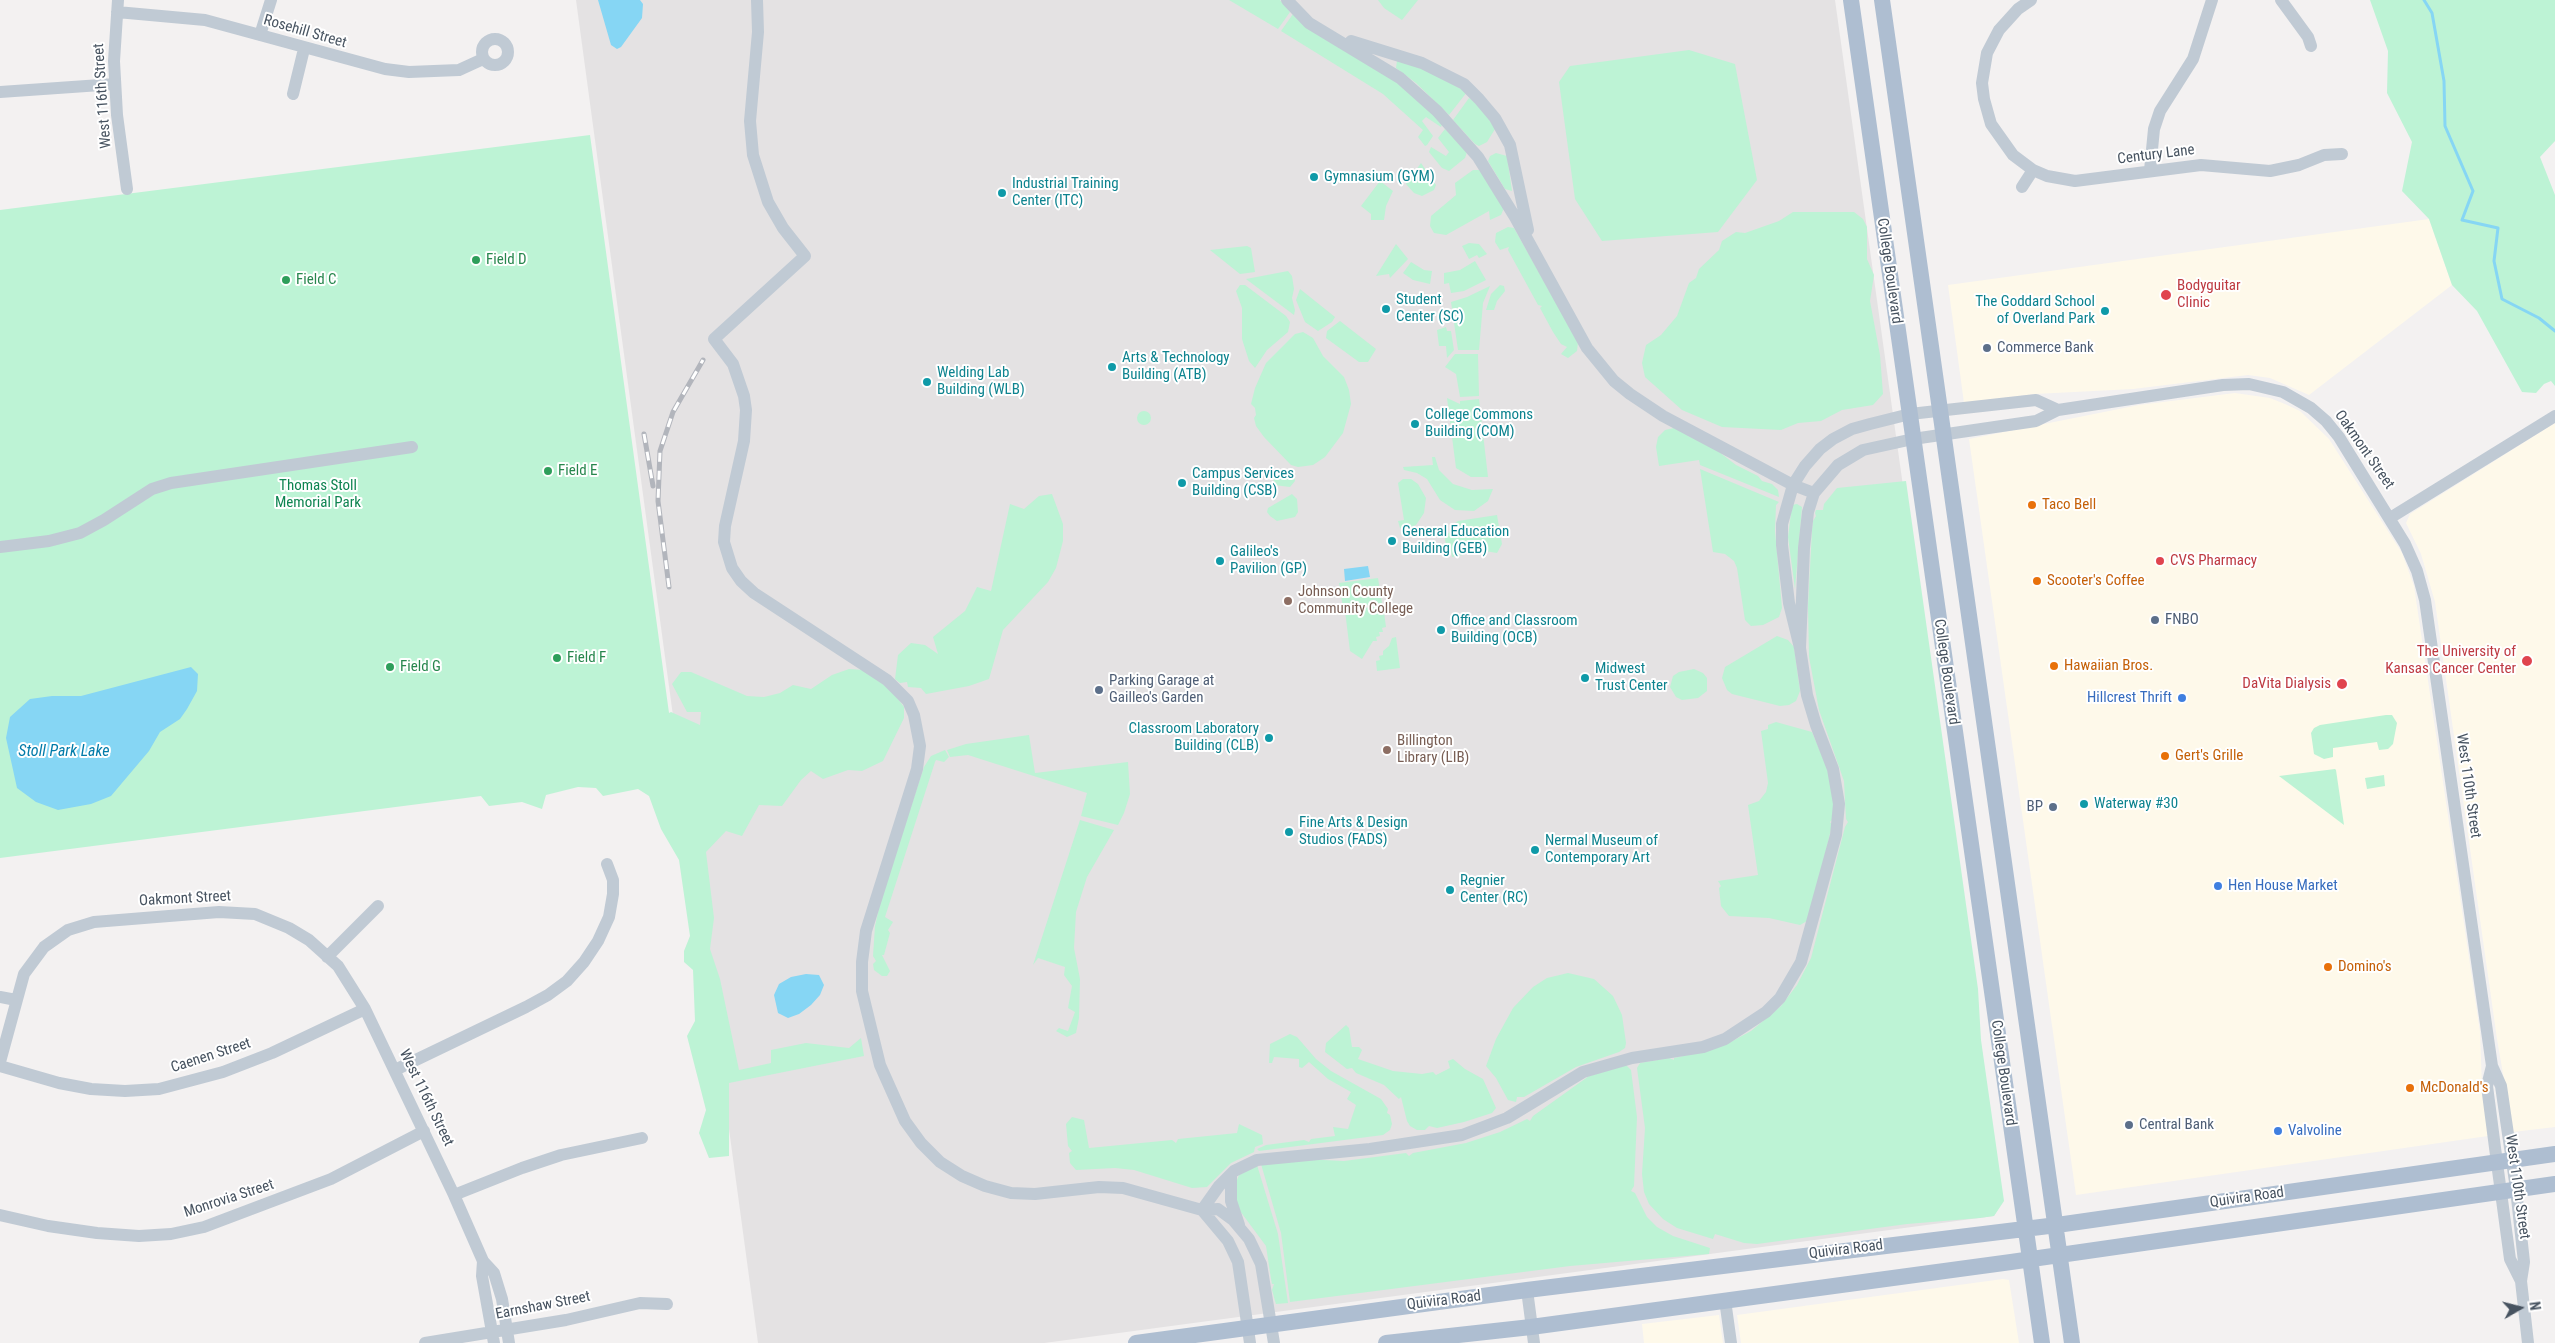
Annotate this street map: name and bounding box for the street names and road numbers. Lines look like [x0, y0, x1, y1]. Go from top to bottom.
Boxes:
street label: Rosehill Street [261, 12, 349, 52]
street label: West 116th Street [90, 43, 116, 149]
street label: Century Lane [2116, 141, 2196, 169]
street label: College Boulevard [1873, 217, 1905, 325]
street label: Oakmont Street [2330, 407, 2398, 493]
street label: College Boulevard [1930, 618, 1962, 726]
street label: West 110th Street [2452, 733, 2484, 839]
street label: Oakmont Street [139, 888, 231, 910]
street label: College Boulevard [1987, 1019, 2019, 1127]
street label: Caenen Street [169, 1035, 253, 1077]
street label: West 116th Street [395, 1047, 457, 1149]
street label: West 110th Street [2501, 1134, 2533, 1240]
street label: Monrovia Street [182, 1176, 276, 1222]
street label: Quivira Road [2209, 1184, 2285, 1212]
street label: Quivira Road [1808, 1237, 1884, 1263]
street label: Earnshaw Street [494, 1288, 592, 1324]
street label: Quivira Road [1406, 1288, 1482, 1314]

